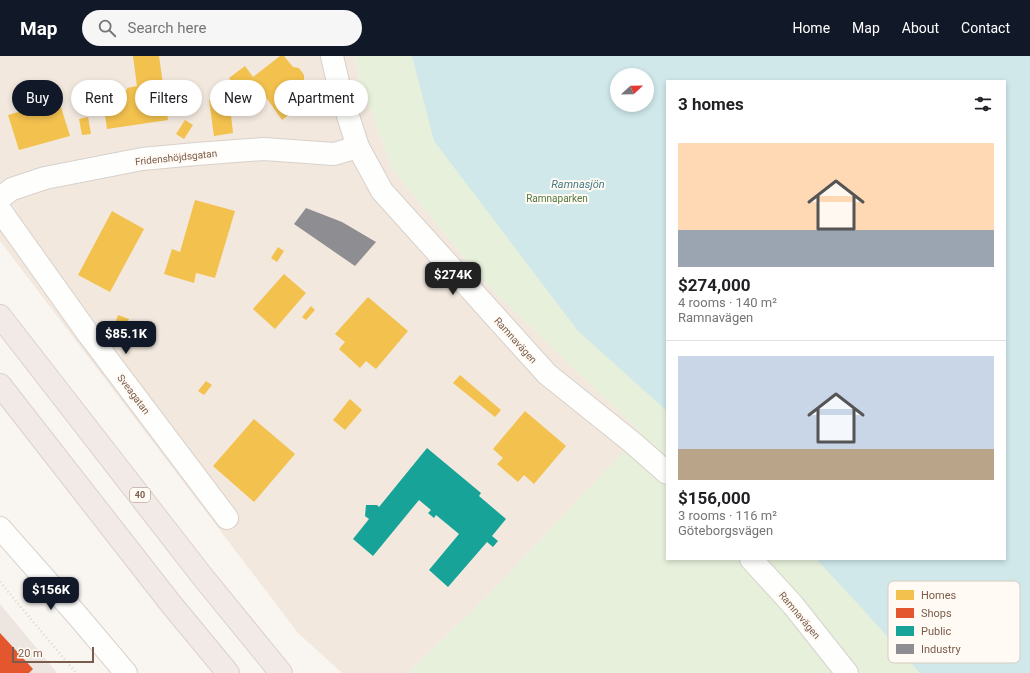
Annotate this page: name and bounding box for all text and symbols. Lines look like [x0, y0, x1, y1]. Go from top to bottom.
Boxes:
search box [82, 10, 362, 46]
text: Map [20, 17, 58, 40]
icon: search [96, 17, 118, 39]
text: Search here [128, 19, 206, 37]
text: Home [792, 20, 830, 36]
text: Map [852, 20, 880, 36]
text: About [902, 20, 939, 36]
text: Contact [961, 20, 1010, 36]
north arrow [610, 68, 654, 112]
map controls [610, 68, 654, 112]
chip: Buy [12, 80, 63, 116]
chip: Rent [71, 80, 127, 116]
chip: Filters [135, 80, 202, 116]
chip: New [210, 80, 266, 116]
chip: Apartment [274, 80, 368, 116]
icon: filters [972, 93, 994, 115]
text: 3 homes [678, 94, 744, 114]
street label: Fridenshöjdsgatan [134, 148, 218, 167]
icon: home [800, 169, 872, 241]
water label: Ramnasjön [551, 178, 605, 191]
park label: Ramnaparken [526, 193, 588, 204]
pin: $274K [425, 262, 481, 296]
text: $274K [434, 267, 472, 282]
text: $274,000 [678, 275, 750, 295]
text: 4 rooms · 140 m² [678, 295, 777, 310]
text: Ramnavägen [678, 310, 753, 325]
street label: Ramnavägen [492, 315, 539, 366]
pin: $85.1K [93, 321, 159, 355]
text: $85.1K [105, 326, 147, 341]
street label: Sveagatan [115, 372, 152, 416]
icon: home [800, 382, 872, 454]
road number: 40 [130, 488, 150, 502]
text: $156,000 [678, 488, 750, 508]
text: 3 rooms · 116 m² [678, 508, 777, 523]
text: Göteborgsvägen [678, 523, 773, 538]
pin: $156K [23, 577, 79, 611]
legend [888, 581, 1020, 663]
text: $156K [32, 582, 70, 597]
text: Homes [921, 589, 957, 602]
street label: Ramnavägen [777, 590, 822, 641]
text: Shops [921, 607, 952, 620]
text: Public [921, 625, 952, 638]
text: Industry [921, 643, 961, 656]
scale bar [12, 645, 94, 664]
text: 20 m [18, 647, 43, 660]

